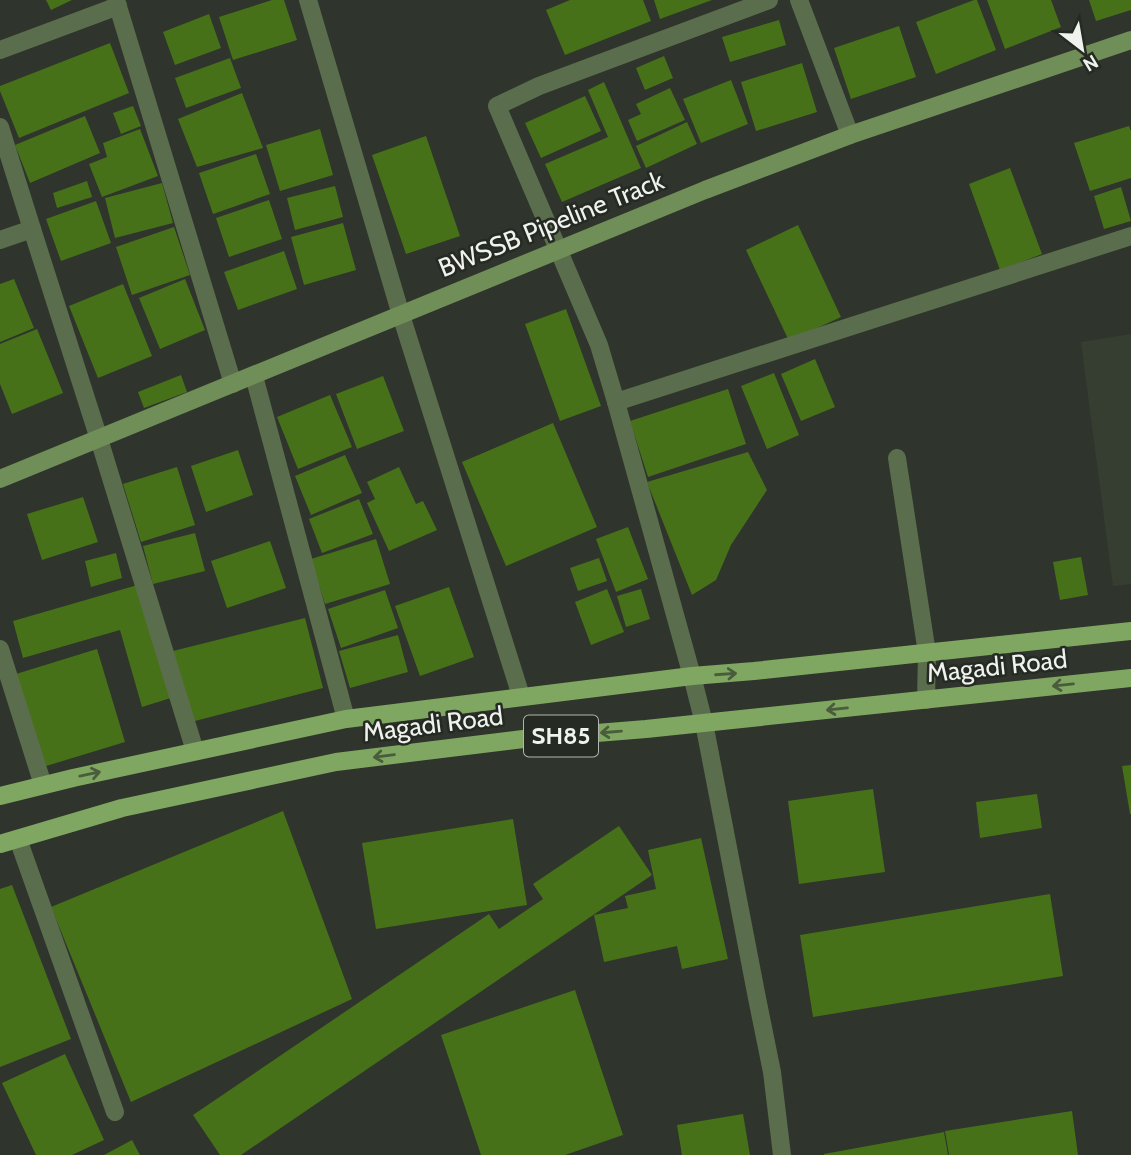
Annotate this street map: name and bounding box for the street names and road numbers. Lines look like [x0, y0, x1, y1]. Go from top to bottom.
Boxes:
street label: BWSSB Pipeline Track [434, 164, 669, 284]
street label: Magadi Road [925, 643, 1069, 689]
street label: Magadi Road [361, 700, 505, 748]
road number: SH85 [524, 716, 598, 756]

